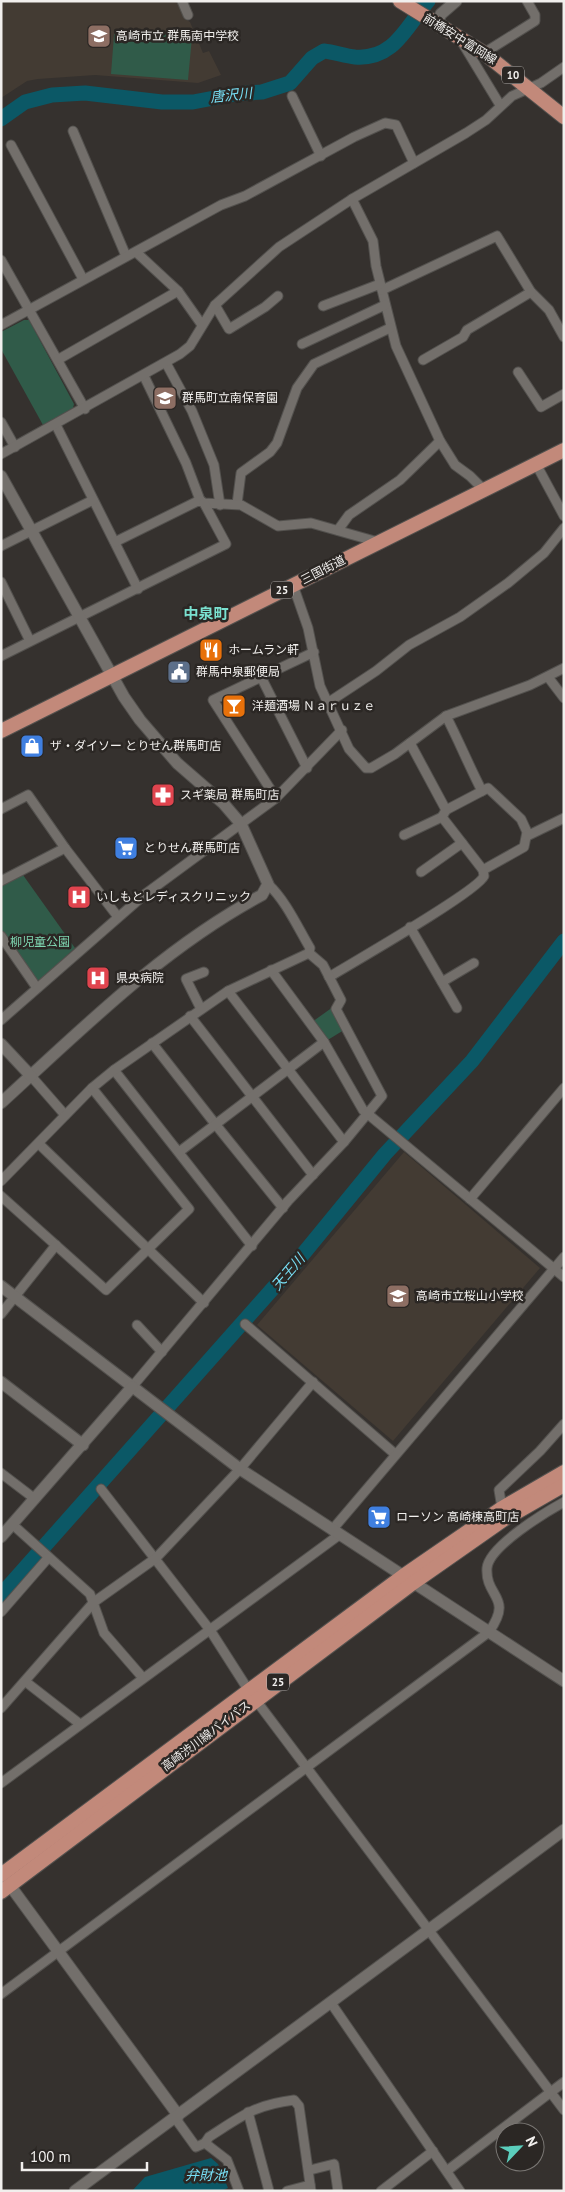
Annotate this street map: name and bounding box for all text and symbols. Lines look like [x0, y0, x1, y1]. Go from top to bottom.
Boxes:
street label: 前橋安中富岡線 [421, 10, 500, 67]
school or university icon: 高崎市立 群馬南中学校 [86, 23, 112, 49]
place label: 高崎市立 群馬南中学校 [116, 28, 239, 43]
road number: 10 [502, 66, 524, 84]
water label: 唐沢川 [209, 84, 255, 106]
school or university icon: 群馬町立南保育園 [152, 385, 178, 411]
place label: 群馬町立南保育園 [182, 390, 278, 405]
street label: 三国街道 [298, 552, 348, 587]
road number: 25 [271, 582, 293, 598]
district label: 中泉町 [183, 604, 229, 623]
restaurant icon: ホームラン軒 [198, 637, 224, 663]
place label: ホームラン軒 [228, 642, 299, 657]
public building icon: 群馬中泉郵便局 [166, 659, 192, 685]
place label: 群馬中泉郵便局 [196, 664, 280, 679]
bar icon: 洋麺酒場 Ｎａｒｕｚｅ [221, 693, 247, 719]
place label: 洋麺酒場 Ｎａｒｕｚｅ [252, 698, 375, 713]
shop icon: ザ・ダイソー とりせん群馬町店 [19, 733, 45, 759]
place label: ザ・ダイソー とりせん群馬町店 [50, 738, 221, 753]
pharmacy icon: スギ薬局 群馬町店 [150, 782, 176, 808]
place label: スギ薬局 群馬町店 [180, 787, 279, 802]
supermarket icon: とりせん群馬町店 [113, 835, 139, 861]
place label: とりせん群馬町店 [144, 840, 240, 855]
hospital icon: いしもとレディスクリニック [66, 884, 92, 910]
place label: いしもとレディスクリニック [96, 889, 251, 904]
park label: 柳児童公園 [10, 934, 70, 949]
hospital icon: 県央病院 [85, 965, 111, 991]
place label: 県央病院 [116, 970, 164, 985]
water label: 天王川 [267, 1249, 310, 1294]
school or university icon: 高崎市立桜山小学校 [385, 1283, 411, 1309]
place label: 高崎市立桜山小学校 [416, 1288, 524, 1303]
supermarket icon: ローソン 高崎棟高町店 [366, 1504, 392, 1530]
place label: ローソン 高崎棟高町店 [396, 1509, 519, 1524]
road number: 25 [267, 1674, 289, 1690]
street label: 高崎渋川線バイパス [158, 1697, 253, 1774]
north arrow [495, 2122, 545, 2172]
text: N [522, 2134, 542, 2149]
scale bar [22, 2140, 148, 2172]
text: 100 m [30, 2147, 71, 2166]
water label: 弁財池 [185, 2166, 229, 2184]

